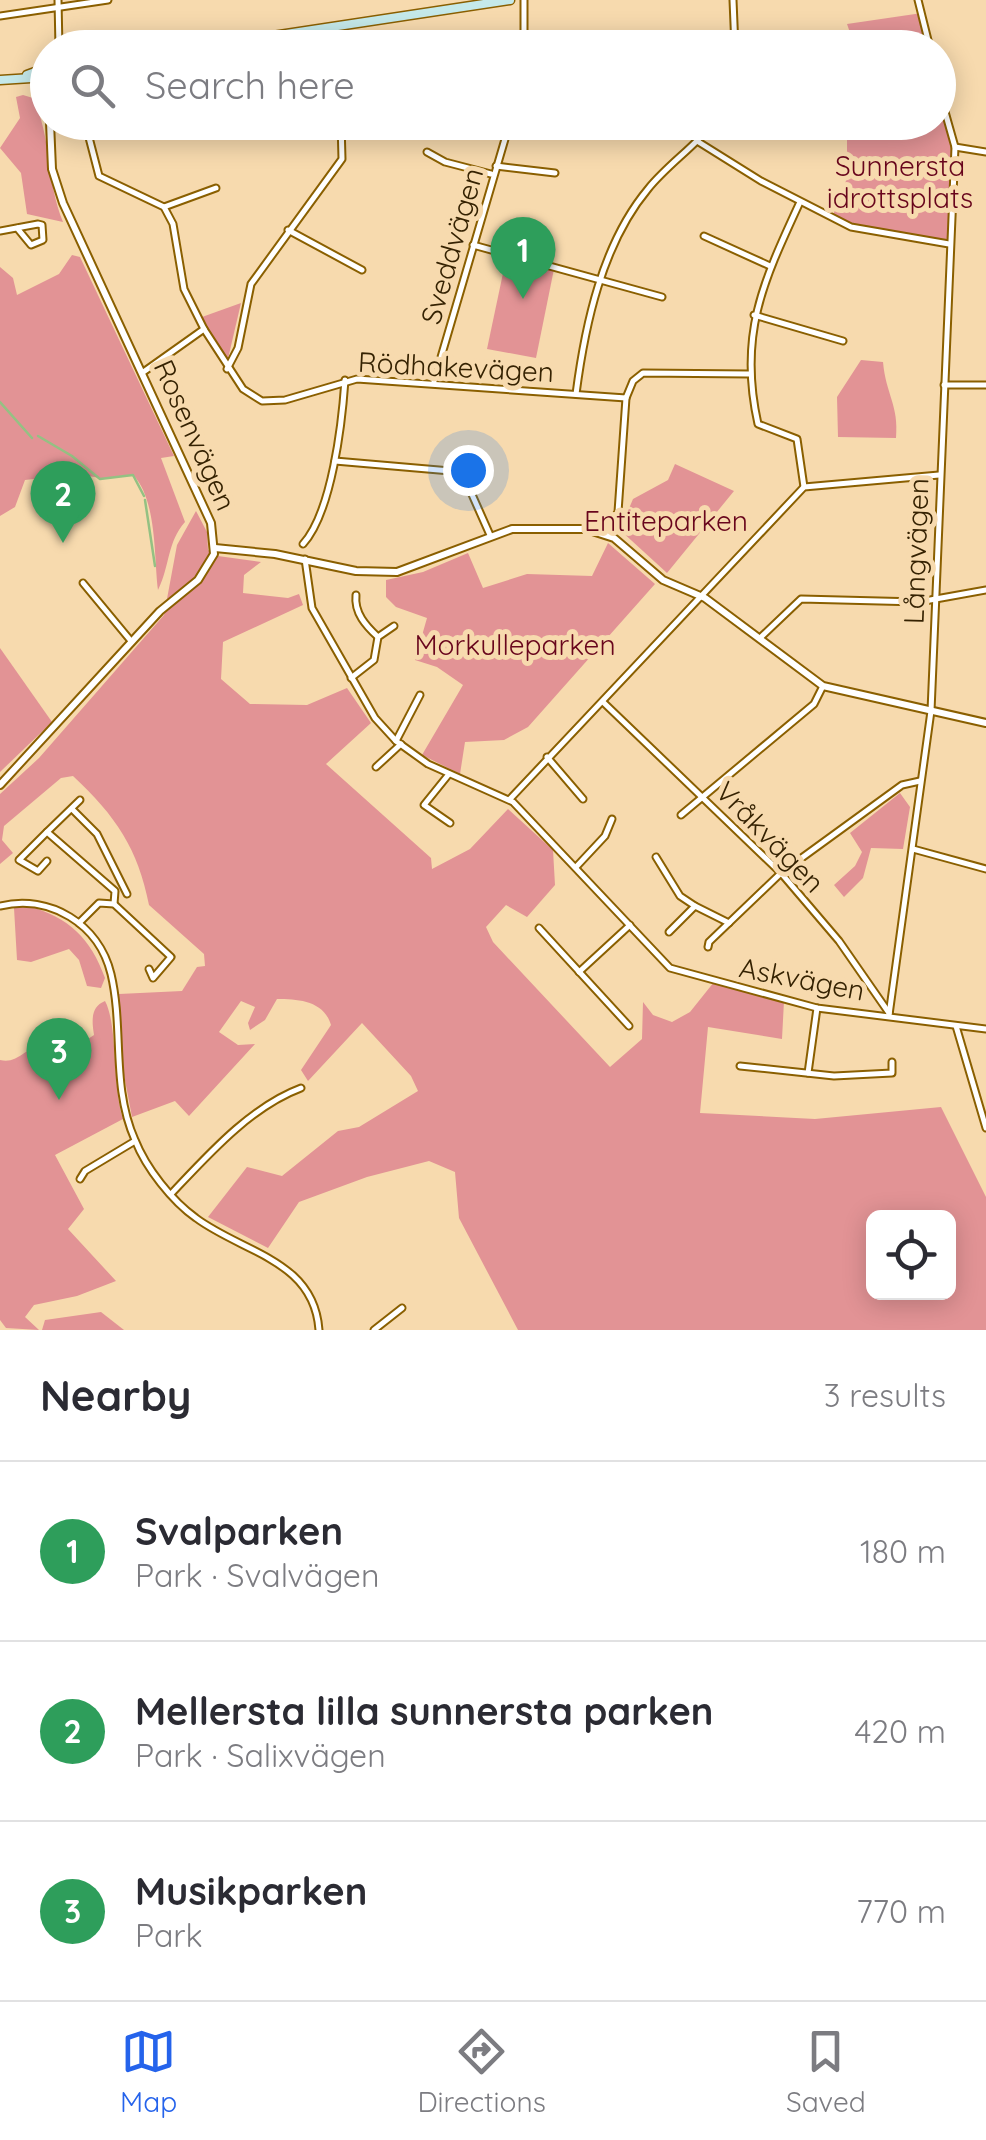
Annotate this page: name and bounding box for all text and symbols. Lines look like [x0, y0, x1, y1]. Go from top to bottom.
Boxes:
search box [30, 30, 956, 140]
icon: search [65, 58, 120, 113]
text: Search here [145, 61, 355, 109]
park label: Sunnersta idrottsplats [827, 148, 973, 215]
street label: Sveddvägen [413, 164, 491, 328]
pin: 1 [490, 216, 556, 299]
street label: Rödhakevägen [357, 344, 555, 389]
street label: Rosenvägen [147, 354, 244, 516]
your location [443, 445, 494, 496]
pin: 2 [30, 460, 96, 543]
street label: Långvägen [895, 477, 936, 625]
park label: Entiteparken [584, 503, 748, 538]
park label: Morkulleparken [414, 627, 616, 662]
street label: Vråkvägen [709, 774, 832, 900]
street label: Askvägen [736, 949, 868, 1008]
pin: 3 [27, 1018, 92, 1100]
map controls [866, 1210, 956, 1300]
button: locate [866, 1210, 956, 1300]
text: Nearby [40, 1369, 191, 1422]
text: 3 results [824, 1375, 946, 1415]
text: Svalparken [135, 1507, 343, 1555]
text: 1 [66, 1531, 79, 1571]
text: 180 m [860, 1531, 946, 1571]
text: Park · Svalvägen [135, 1555, 379, 1595]
text: Mellersta lilla sunnersta parken [135, 1687, 713, 1735]
text: 2 [63, 1711, 82, 1751]
text: 420 m [854, 1711, 946, 1751]
text: Park · Salixvägen [135, 1735, 386, 1775]
text: Musikparken [135, 1867, 367, 1915]
text: 3 [64, 1891, 81, 1931]
text: 770 m [856, 1891, 946, 1931]
text: Park [135, 1915, 203, 1955]
tab: Map [120, 2024, 177, 2119]
tab: Directions [417, 2024, 546, 2119]
tab: Saved [786, 2024, 866, 2119]

